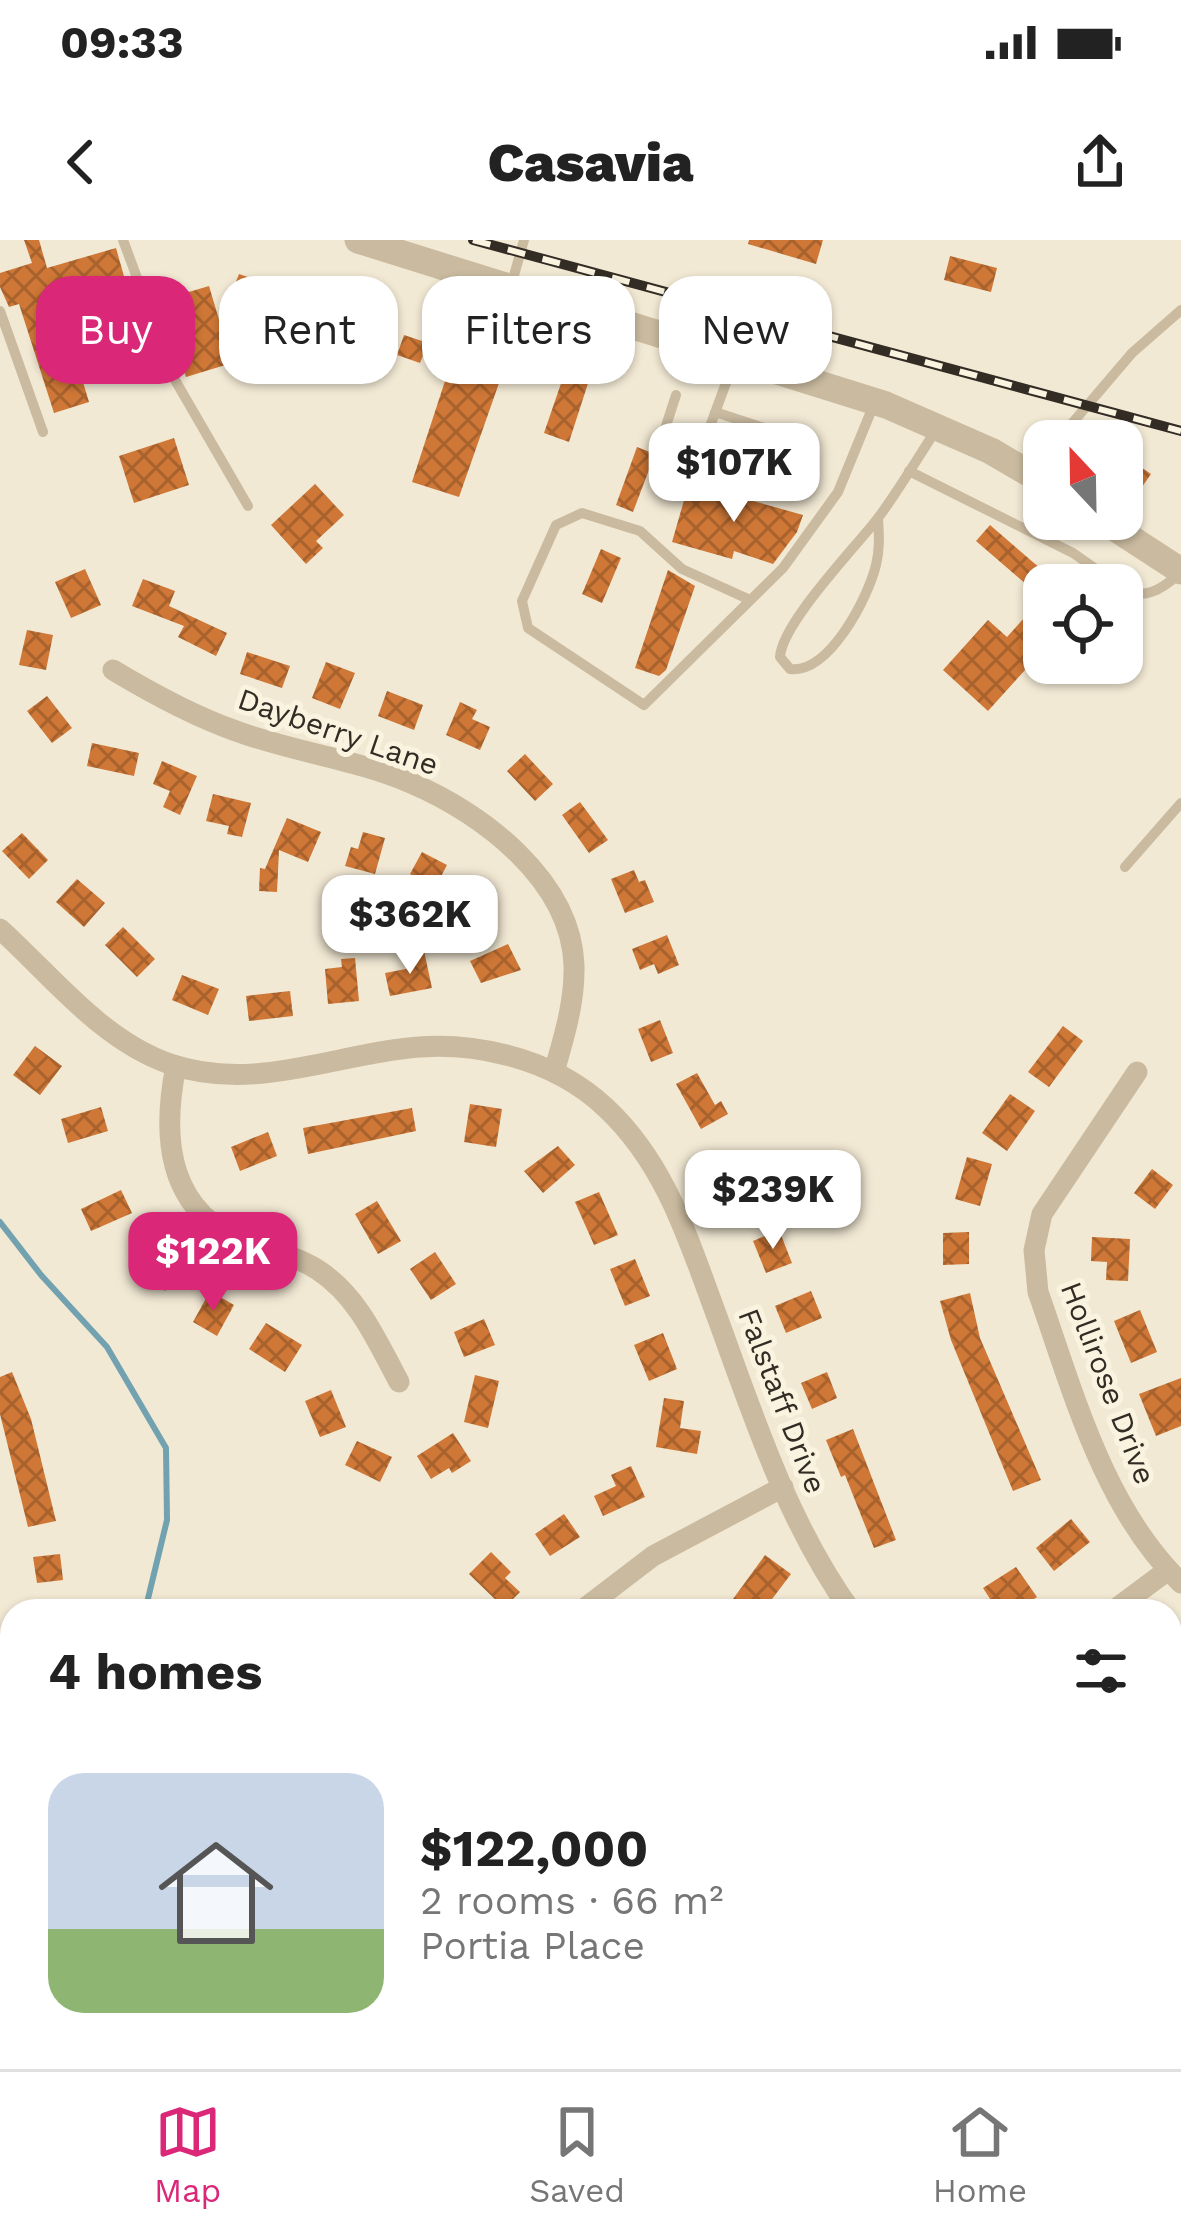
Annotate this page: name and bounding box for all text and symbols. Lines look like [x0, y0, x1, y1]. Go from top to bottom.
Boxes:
text: 09:33 [60, 16, 184, 69]
icon: back [48, 129, 114, 195]
icon: share [1067, 129, 1133, 195]
text: Casavia [487, 131, 694, 194]
chip: Buy [36, 276, 195, 384]
chip: Rent [219, 276, 398, 384]
chip: Filters [422, 276, 635, 384]
chip: New [659, 276, 832, 384]
north arrow [1023, 420, 1143, 540]
map controls [1023, 420, 1143, 684]
pin: $107K [650, 423, 818, 525]
text: $107K [676, 439, 792, 484]
button: locate [1023, 564, 1143, 684]
street label: Dayberry Lane [233, 681, 443, 782]
pin: $362K [326, 875, 494, 977]
text: $362K [349, 891, 471, 936]
pin: $239K [689, 1150, 857, 1252]
text: $239K [712, 1166, 834, 1211]
pin: $122K [129, 1212, 297, 1314]
text: $122K [155, 1228, 271, 1273]
street label: Hollirose Drive [1054, 1277, 1163, 1489]
street label: Falstaff Drive [731, 1303, 834, 1498]
icon: filters [1068, 1638, 1134, 1704]
text: 4 homes [48, 1642, 262, 1701]
text: $122,000 [420, 1819, 648, 1878]
icon: home [144, 1821, 288, 1965]
text: 2 rooms · 66 m² [420, 1878, 723, 1923]
text: Portia Place [420, 1923, 645, 1968]
tab: Map [154, 2099, 221, 2210]
tab: Saved [529, 2099, 625, 2210]
tab: Home [933, 2099, 1027, 2210]

